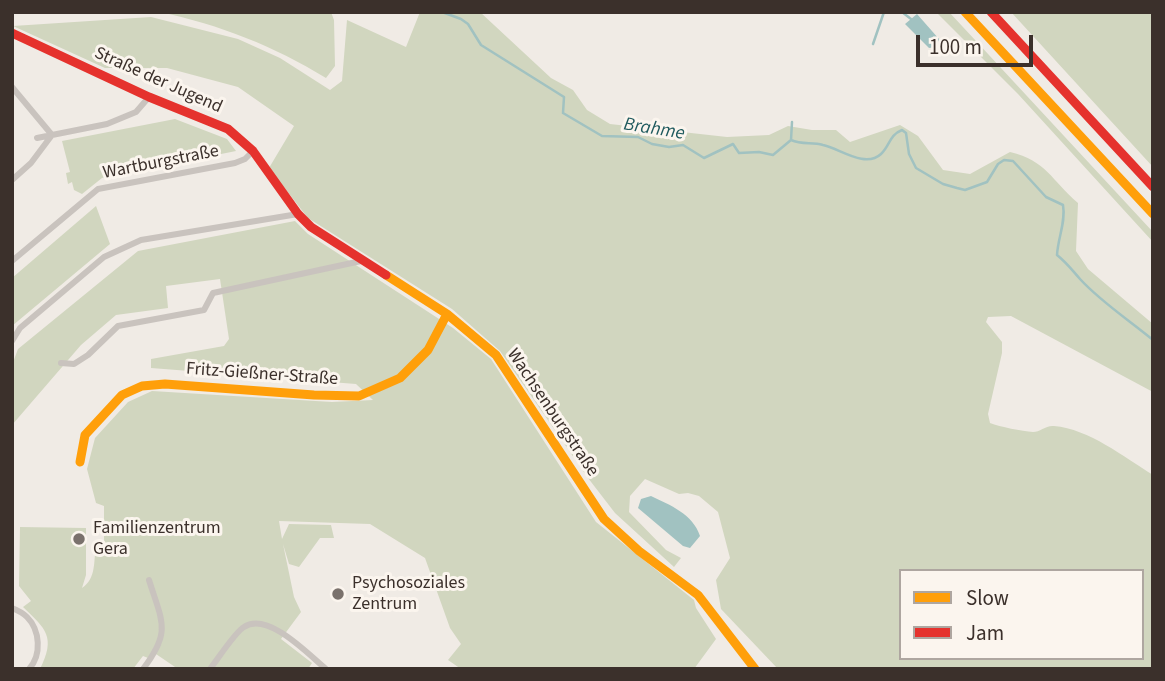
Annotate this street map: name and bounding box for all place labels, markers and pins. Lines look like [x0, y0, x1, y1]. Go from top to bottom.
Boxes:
place label: Familienzentrum Gera [93, 518, 221, 560]
marker: Familienzentrum Gera [71, 531, 87, 547]
place label: Psychosoziales Zentrum [352, 573, 465, 616]
marker: Psychosoziales Zentrum [330, 586, 346, 602]

